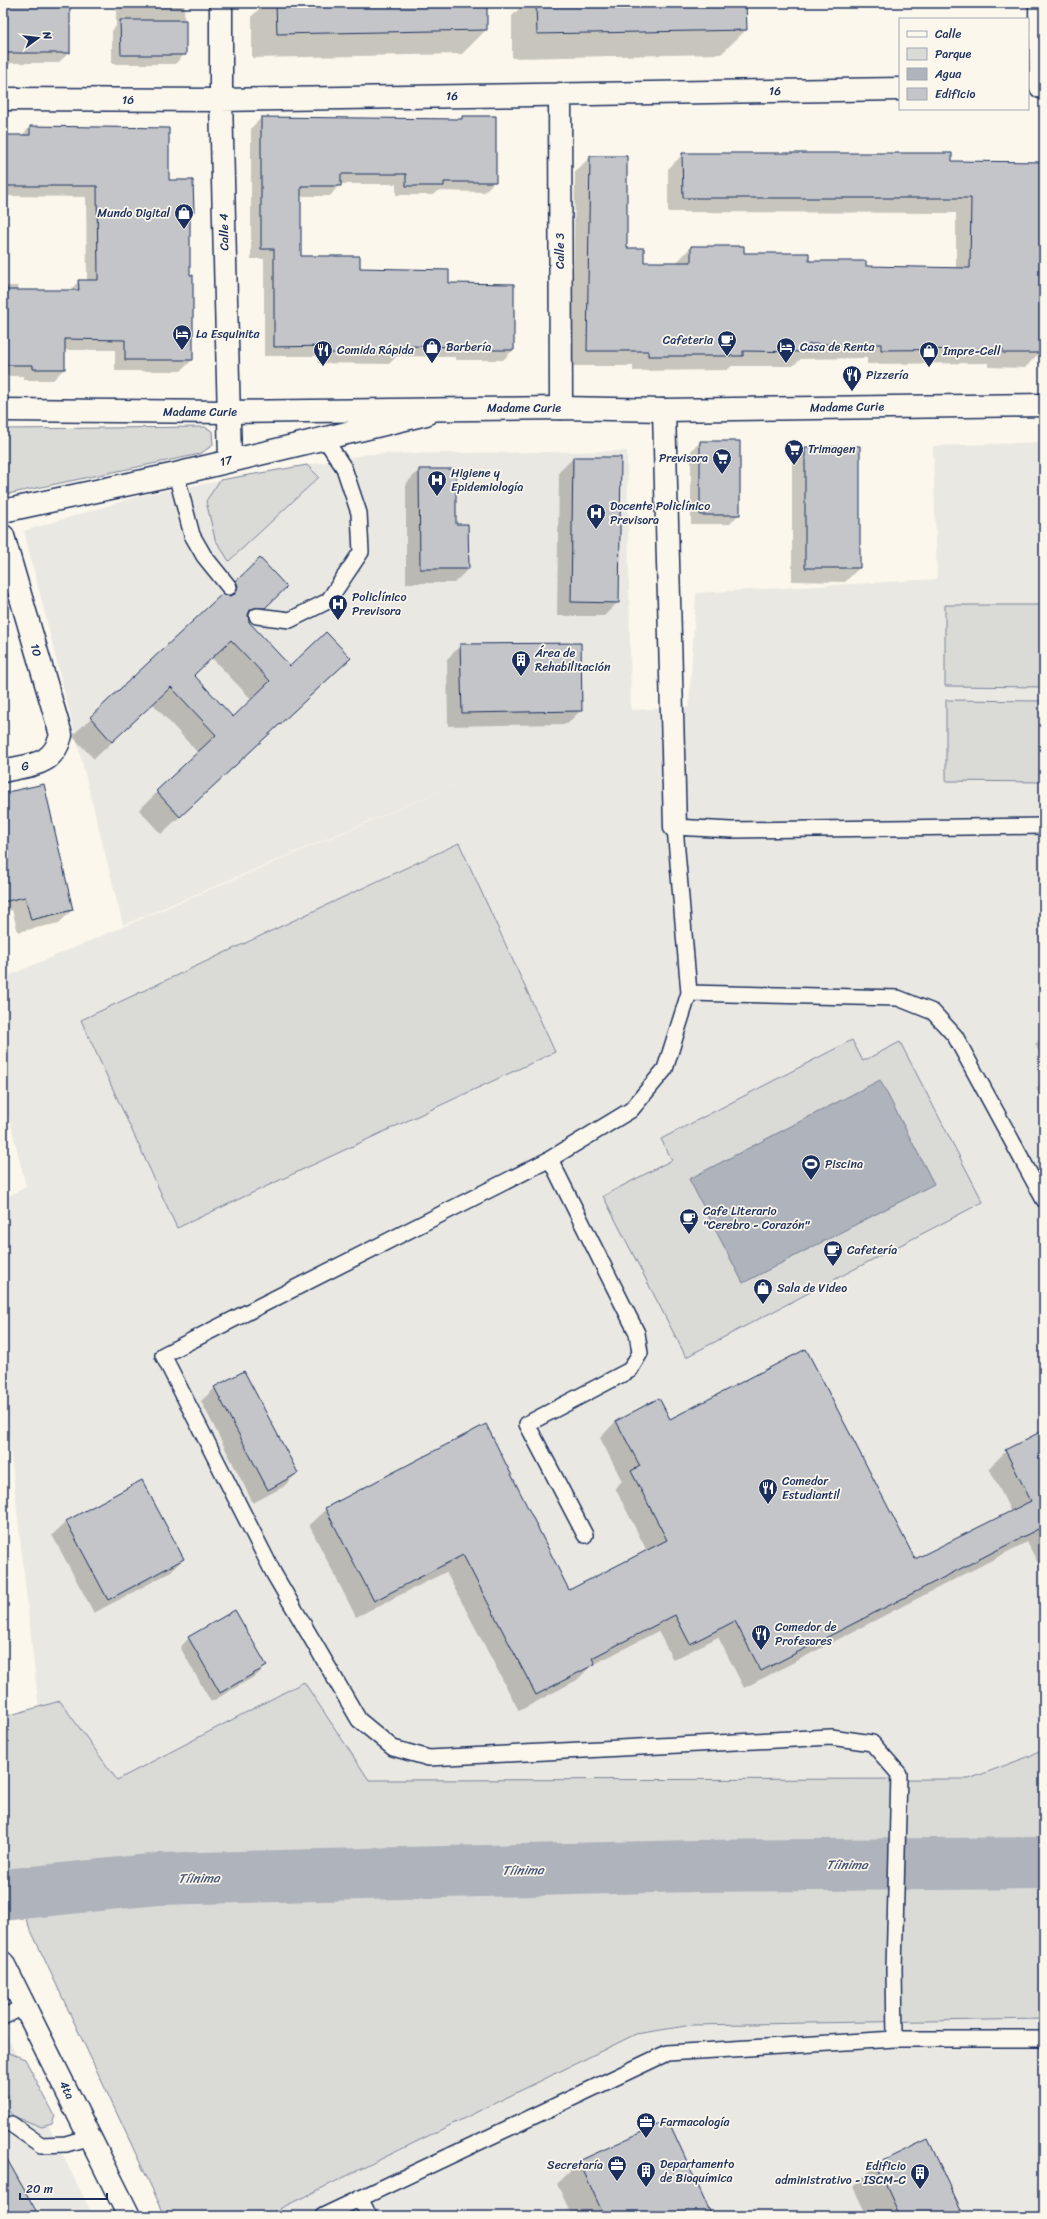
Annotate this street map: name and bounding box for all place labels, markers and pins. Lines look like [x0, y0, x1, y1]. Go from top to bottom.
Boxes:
place label: Mundo Digital [97, 202, 171, 224]
shop icon: Mundo Digital [173, 202, 195, 230]
hotel icon: La Esquinita [171, 323, 193, 351]
place label: La Esquinita [196, 323, 261, 345]
place label: Cafeteria [663, 329, 714, 351]
cafe icon: Cafeteria [716, 329, 738, 357]
shop icon: Barbería [421, 336, 443, 364]
place label: Barbería [446, 336, 491, 358]
hotel icon: Casa de Renta [775, 336, 797, 364]
place label: Casa de Renta [800, 336, 876, 358]
restaurant icon: Comida Rápida [312, 339, 334, 367]
place label: Comida Rápida [337, 339, 415, 361]
shop icon: Impre-Cell [918, 340, 940, 368]
place label: Impre-Cell [942, 340, 1001, 362]
restaurant icon: Pizzería [841, 364, 863, 392]
place label: Pizzería [866, 364, 908, 386]
supermarket icon: Trimagen [783, 438, 805, 466]
place label: Trimagen [808, 438, 856, 460]
place label: Previsora [659, 447, 708, 469]
supermarket icon: Previsora [711, 447, 733, 475]
place label: Higiene y Epidemiología [451, 462, 523, 498]
hospital icon: Higiene y Epidemiología [426, 469, 448, 497]
place label: Docente Policlínico Previsora [610, 495, 710, 531]
hospital icon: Docente Policlínico Previsora [585, 502, 607, 530]
place label: Policlínico Previsora [352, 586, 407, 622]
hospital icon: Policlínico Previsora [327, 593, 349, 621]
place label: Área de Rehabilitación [534, 642, 611, 678]
building icon: Área de Rehabilitación [510, 649, 532, 677]
sports icon: Piscina [800, 1153, 822, 1181]
place label: Piscina [825, 1153, 863, 1175]
place label: Cafe Literario "Cerebro - Corazón" [703, 1200, 811, 1236]
cafe icon: Cafe Literario "Cerebro - Corazón" [678, 1207, 700, 1235]
cafe icon: Cafetería [822, 1239, 844, 1267]
place label: Cafetería [847, 1239, 897, 1261]
shop icon: Sala de Video [752, 1277, 774, 1305]
place label: Sala de Video [777, 1277, 847, 1299]
place label: Comedor Estudiantil [782, 1470, 841, 1506]
restaurant icon: Comedor Estudiantil [757, 1477, 779, 1505]
place label: Comedor de Profesores [775, 1616, 837, 1652]
restaurant icon: Comedor de Profesores [750, 1623, 772, 1651]
office icon: Farmacología [635, 2111, 657, 2139]
place label: Farmacología [660, 2111, 731, 2133]
place label: Departamento de Bioquímica [660, 2153, 734, 2189]
place label: Secretaría [547, 2154, 603, 2176]
office icon: Secretaría [606, 2154, 628, 2182]
place label: Edificio administrativo - ISCM-C [775, 2155, 907, 2191]
building icon: Departamento de Bioquímica [635, 2160, 657, 2188]
building icon: Edificio administrativo - ISCM-C [909, 2162, 931, 2190]

